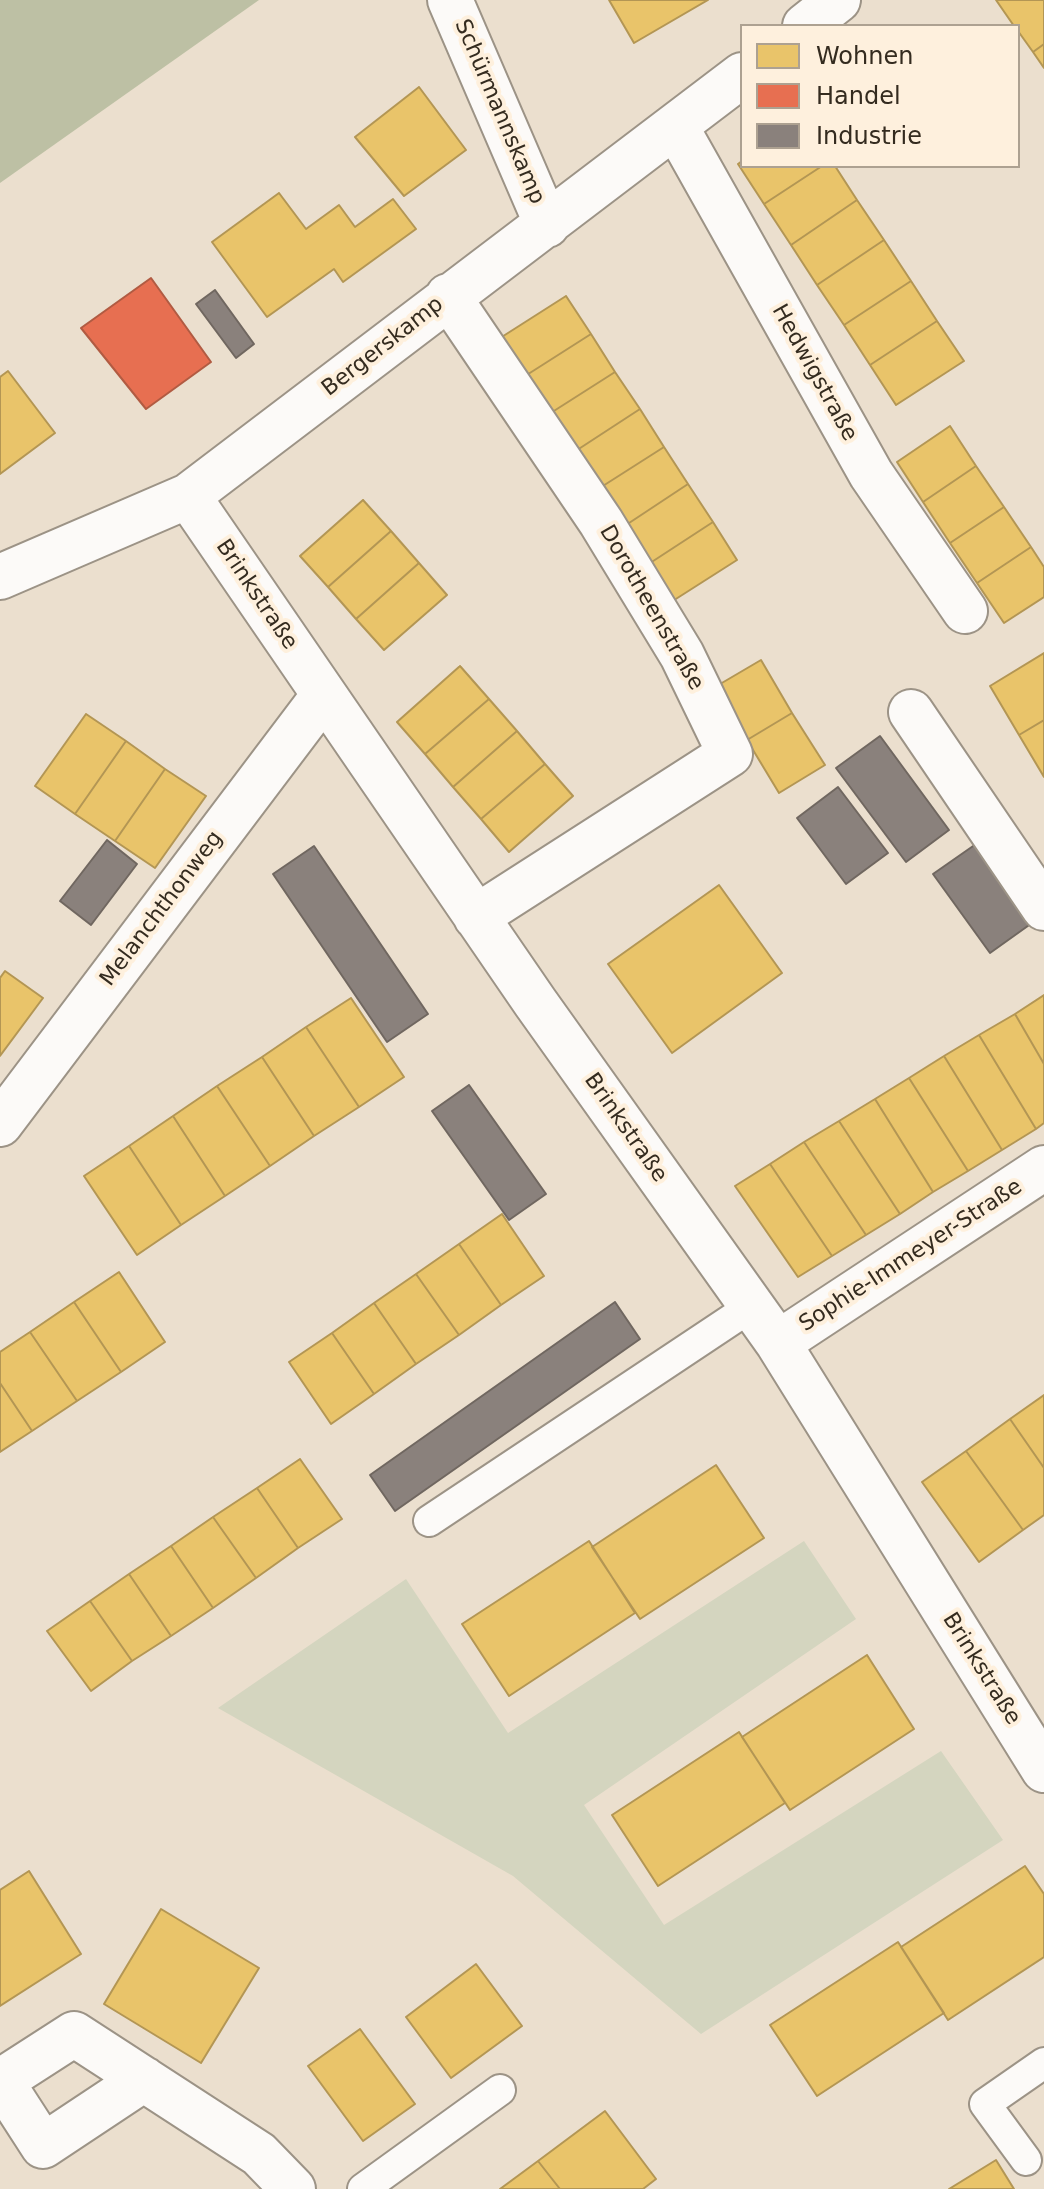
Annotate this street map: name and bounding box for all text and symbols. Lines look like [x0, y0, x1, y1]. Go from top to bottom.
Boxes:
street label: Schürmannskamp [448, 16, 550, 208]
legend [740, 24, 1020, 168]
text: Wohnen [816, 42, 913, 70]
text: Handel [816, 82, 901, 110]
text: Industrie [816, 122, 922, 150]
street label: Bergerskamp [317, 291, 449, 403]
street label: Hedwigstraße [766, 300, 862, 446]
street label: Dorotheenstraße [593, 521, 709, 695]
street label: Brinkstraße [210, 535, 302, 655]
street label: Melanchthonweg [95, 826, 229, 992]
street label: Brinkstraße [578, 1068, 672, 1188]
street label: Sophie-Immeyer-Straße [795, 1174, 1027, 1338]
street label: Brinkstraße [936, 1608, 1026, 1730]

